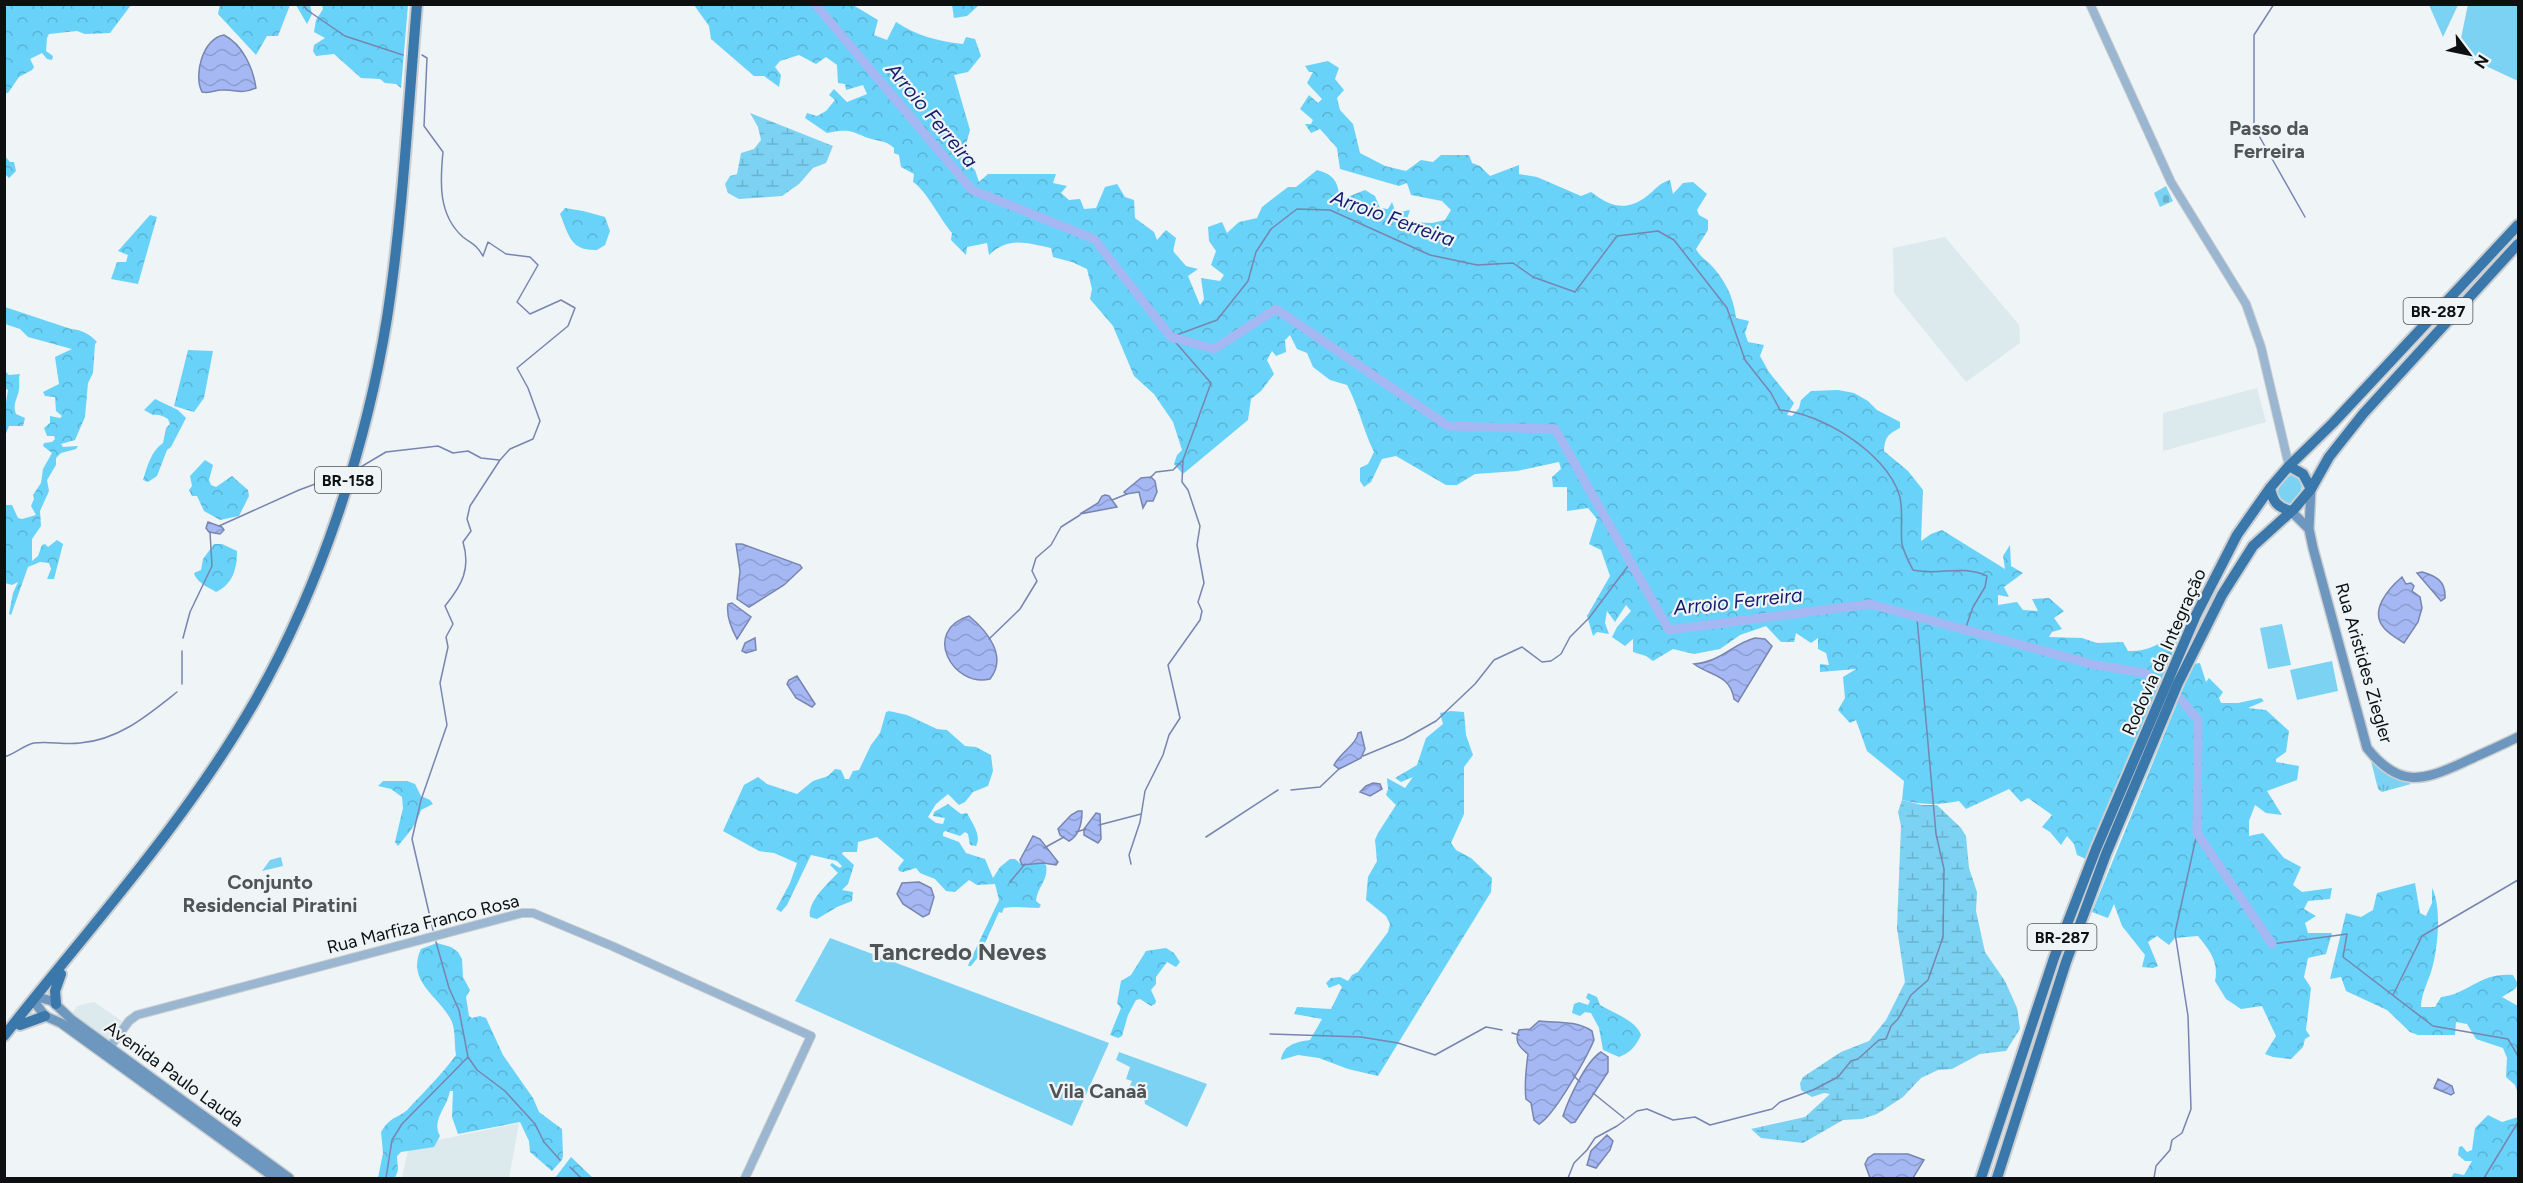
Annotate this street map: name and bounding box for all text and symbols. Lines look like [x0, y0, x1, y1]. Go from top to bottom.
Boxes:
north arrow [2439, 24, 2499, 84]
text: N [2470, 51, 2493, 72]
water label: Arroio Ferreira [881, 57, 983, 173]
district label: Passo da Ferreira [2229, 116, 2309, 163]
water label: Arroio Ferreira [1327, 184, 1458, 252]
road number: BR-287 [2404, 298, 2472, 324]
road number: BR-158 [315, 467, 381, 493]
street label: Rodovia da Integração [2117, 565, 2211, 739]
street label: Rua Aristides Ziegler [2331, 580, 2397, 746]
water label: Arroio Ferreira [1671, 582, 1804, 620]
district label: Conjunto Residencial Piratini [183, 870, 357, 917]
street label: Rua Marfiza Franco Rosa [325, 889, 521, 959]
road number: BR-287 [2028, 924, 2096, 950]
district label: Tancredo Neves [869, 937, 1047, 966]
street label: Avenida Paulo Lauda [100, 1016, 248, 1132]
district label: Vila Canaã [1049, 1079, 1147, 1103]

